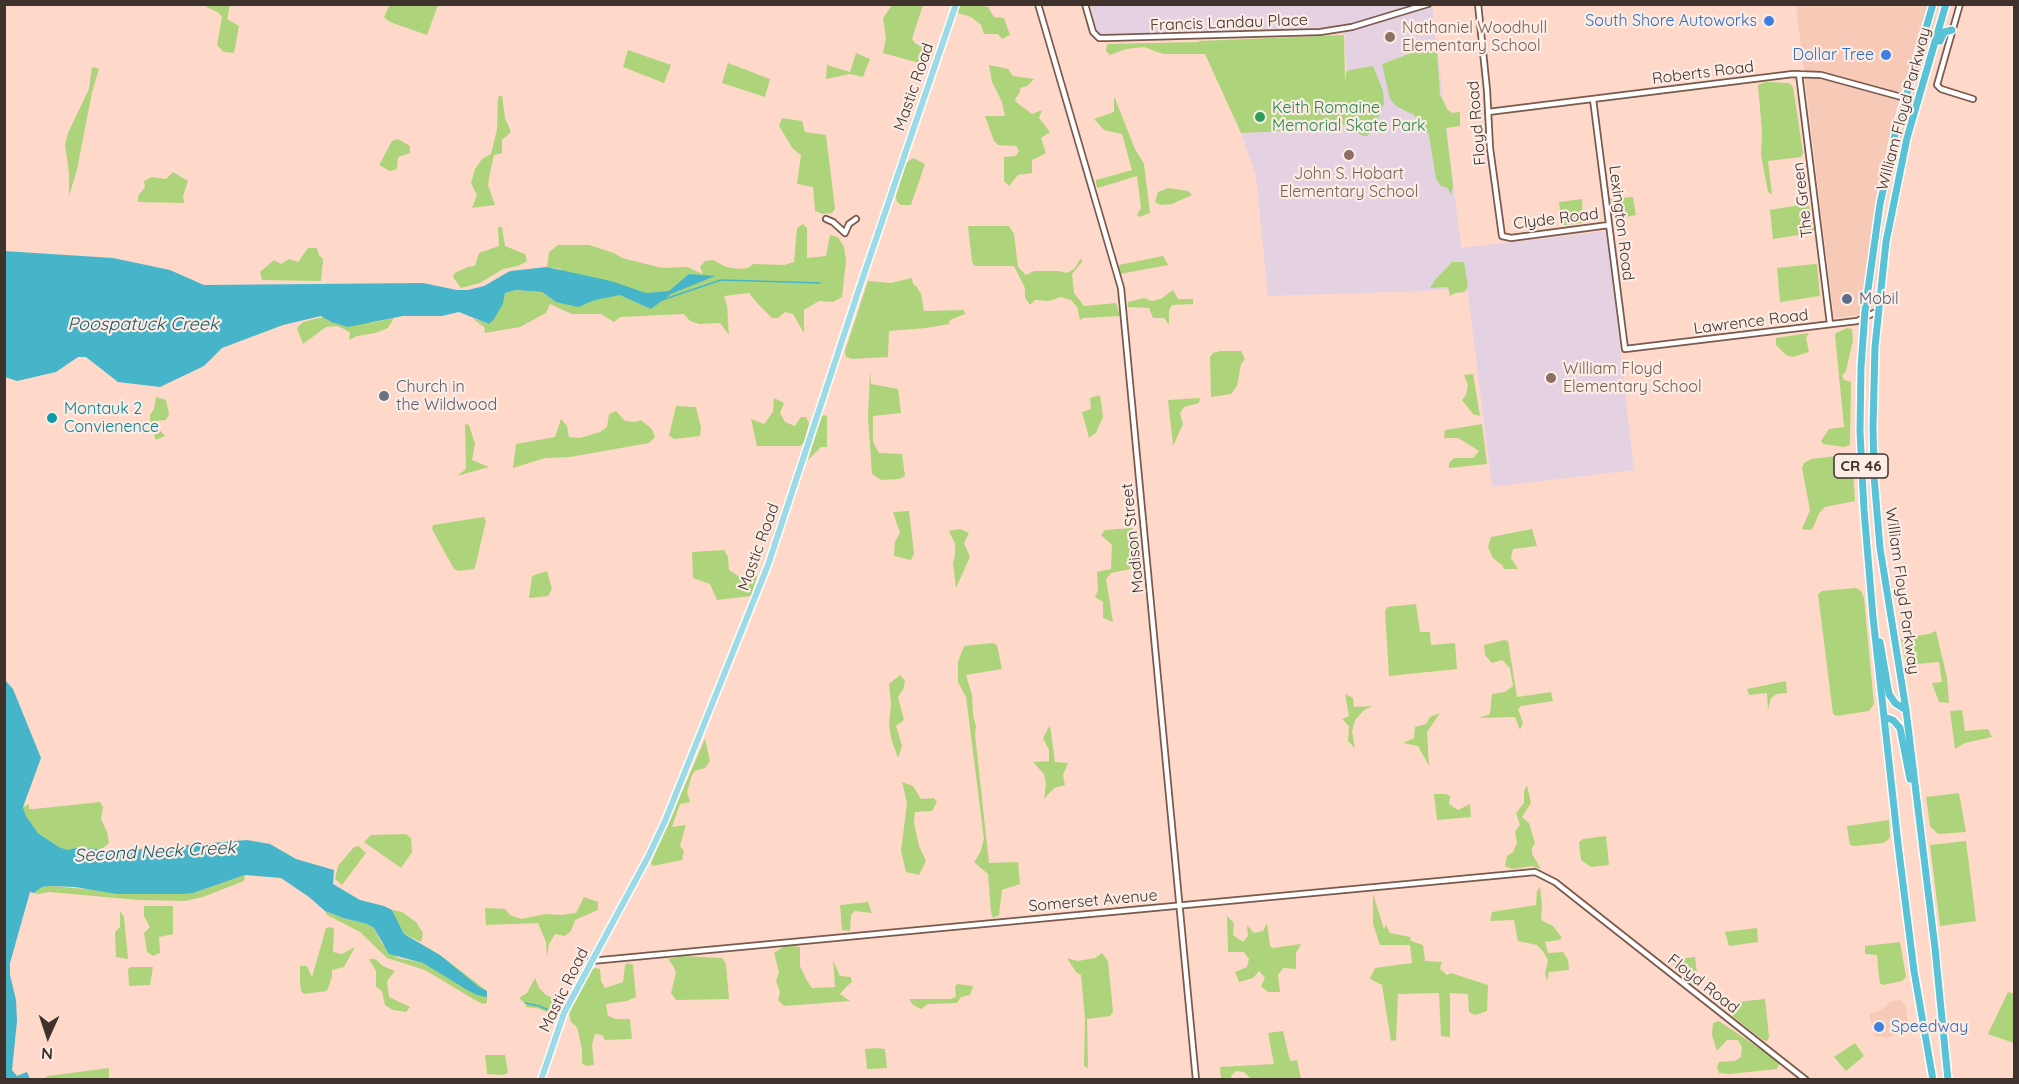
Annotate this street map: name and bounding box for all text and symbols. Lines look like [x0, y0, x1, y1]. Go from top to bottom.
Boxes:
street label: Francis Landau Place [1150, 11, 1308, 35]
place label: South Shore Autoworks [1585, 11, 1757, 31]
marker: South Shore Autoworks [1762, 14, 1776, 28]
place label: Nathaniel Woodhull Elementary School [1402, 18, 1547, 56]
street label: William Floyd Parkway [1873, 25, 1935, 193]
marker: Nathaniel Woodhull Elementary School [1383, 30, 1397, 44]
street label: Mastic Road [890, 41, 938, 133]
place label: Dollar Tree [1793, 45, 1874, 65]
marker: Dollar Tree [1879, 48, 1893, 62]
street label: Roberts Road [1651, 57, 1755, 89]
street label: Floyd Road [1464, 80, 1490, 166]
place label: Keith Romaine Memorial Skate Park [1272, 98, 1426, 136]
marker: Keith Romaine Memorial Skate Park [1253, 110, 1267, 124]
marker: John S. Hobart Elementary School [1342, 148, 1356, 162]
street label: The Green [1789, 161, 1817, 239]
place label: John S. Hobart Elementary School [1280, 164, 1418, 202]
street label: Lexington Road [1604, 164, 1638, 282]
street label: Clyde Road [1512, 204, 1600, 234]
place label: Mobil [1859, 289, 1899, 309]
marker: Mobil [1840, 292, 1854, 306]
street label: Lawrence Road [1692, 305, 1810, 339]
water label: Poospatuck Creek [67, 314, 219, 336]
place label: William Floyd Elementary School [1563, 359, 1702, 397]
marker: William Floyd Elementary School [1544, 371, 1558, 385]
place label: Church in the Wildwood [396, 377, 497, 415]
marker: Church in the Wildwood [377, 389, 391, 403]
place label: Montauk 2 Convienence [64, 399, 159, 437]
marker: Montauk 2 Convienence [45, 411, 59, 425]
road number: CR 46 [1834, 454, 1888, 478]
street label: Madison Street [1118, 482, 1148, 594]
street label: Mastic Road [734, 501, 784, 593]
street label: William Floyd Parkway [1881, 506, 1923, 676]
water label: Second Neck Creek [73, 837, 237, 867]
street label: Somerset Avenue [1028, 886, 1158, 916]
street label: Mastic Road [535, 945, 593, 1035]
street label: Floyd Road [1664, 950, 1742, 1018]
north arrow [18, 1006, 78, 1066]
place label: Speedway [1891, 1017, 1968, 1037]
marker: Speedway [1872, 1020, 1886, 1034]
text: N [41, 1044, 53, 1064]

